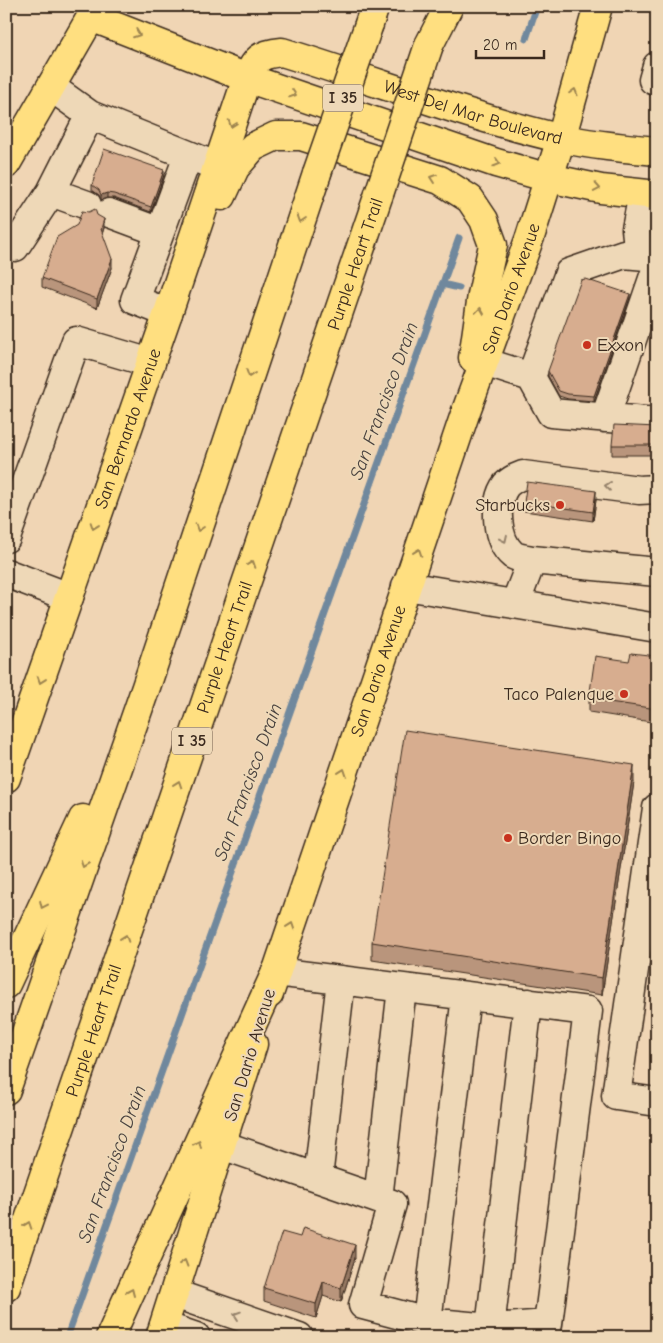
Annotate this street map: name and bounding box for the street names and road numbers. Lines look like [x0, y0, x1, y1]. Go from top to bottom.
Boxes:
street label: West Del Mar Boulevard [381, 75, 564, 149]
road number: I 35 [323, 85, 363, 112]
street label: Purple Heart Trail [323, 195, 387, 333]
street label: San Dario Avenue [477, 221, 544, 357]
street label: San Bernardo Avenue [90, 346, 165, 512]
street label: Purple Heart Trail [192, 578, 257, 716]
street label: San Dario Avenue [346, 602, 410, 739]
road number: I 35 [172, 728, 212, 754]
street label: Purple Heart Trail [61, 962, 126, 1099]
street label: San Dario Avenue [220, 986, 280, 1124]

